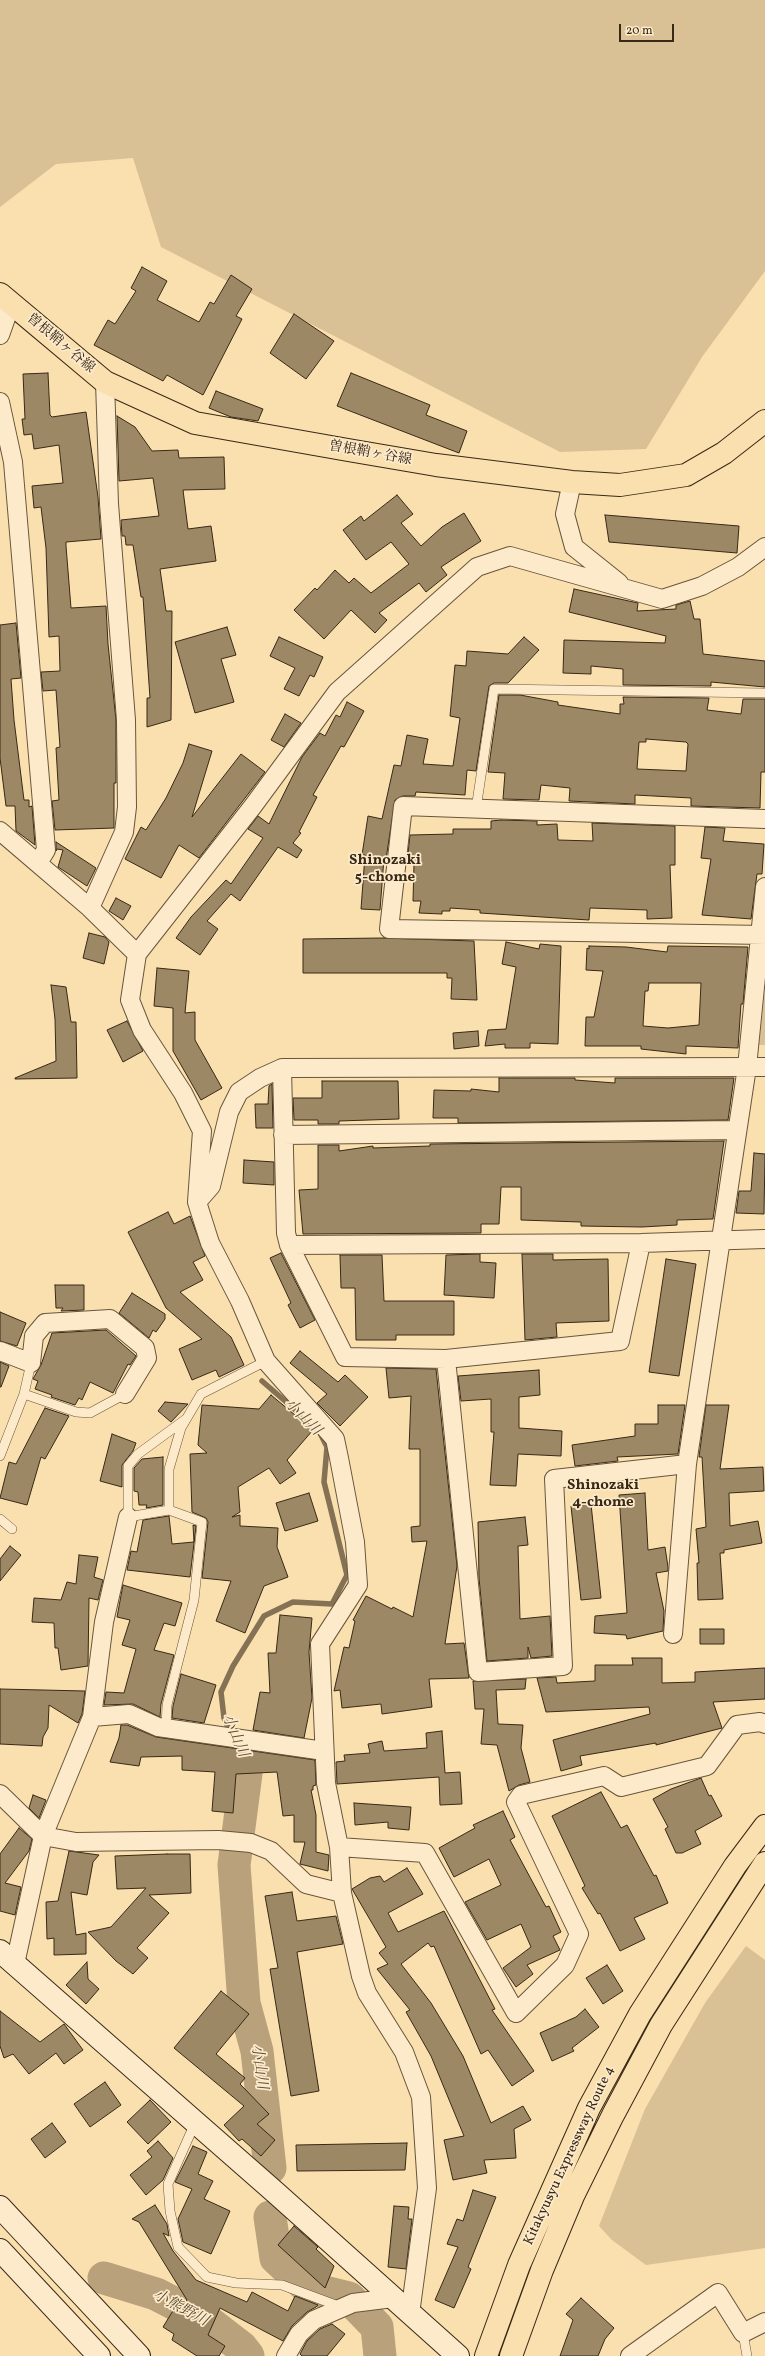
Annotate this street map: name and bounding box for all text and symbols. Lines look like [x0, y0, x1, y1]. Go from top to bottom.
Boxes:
scale bar [621, 16, 676, 42]
text: 20 m [626, 23, 653, 39]
street label: 曽根鞘ヶ谷線 [22, 311, 98, 377]
street label: 曽根鞘ヶ谷線 [327, 438, 413, 470]
district label: Shinozaki 5-chome [349, 852, 421, 887]
water label: 小山川 [280, 1396, 324, 1440]
district label: Shinozaki 4-chome [567, 1477, 639, 1512]
water label: 小山川 [217, 1712, 251, 1760]
water label: 小山川 [246, 2043, 270, 2091]
street label: Kitakyusyu Expressway Route 4 [521, 2064, 619, 2248]
water label: 小熊野川 [149, 2287, 211, 2331]

